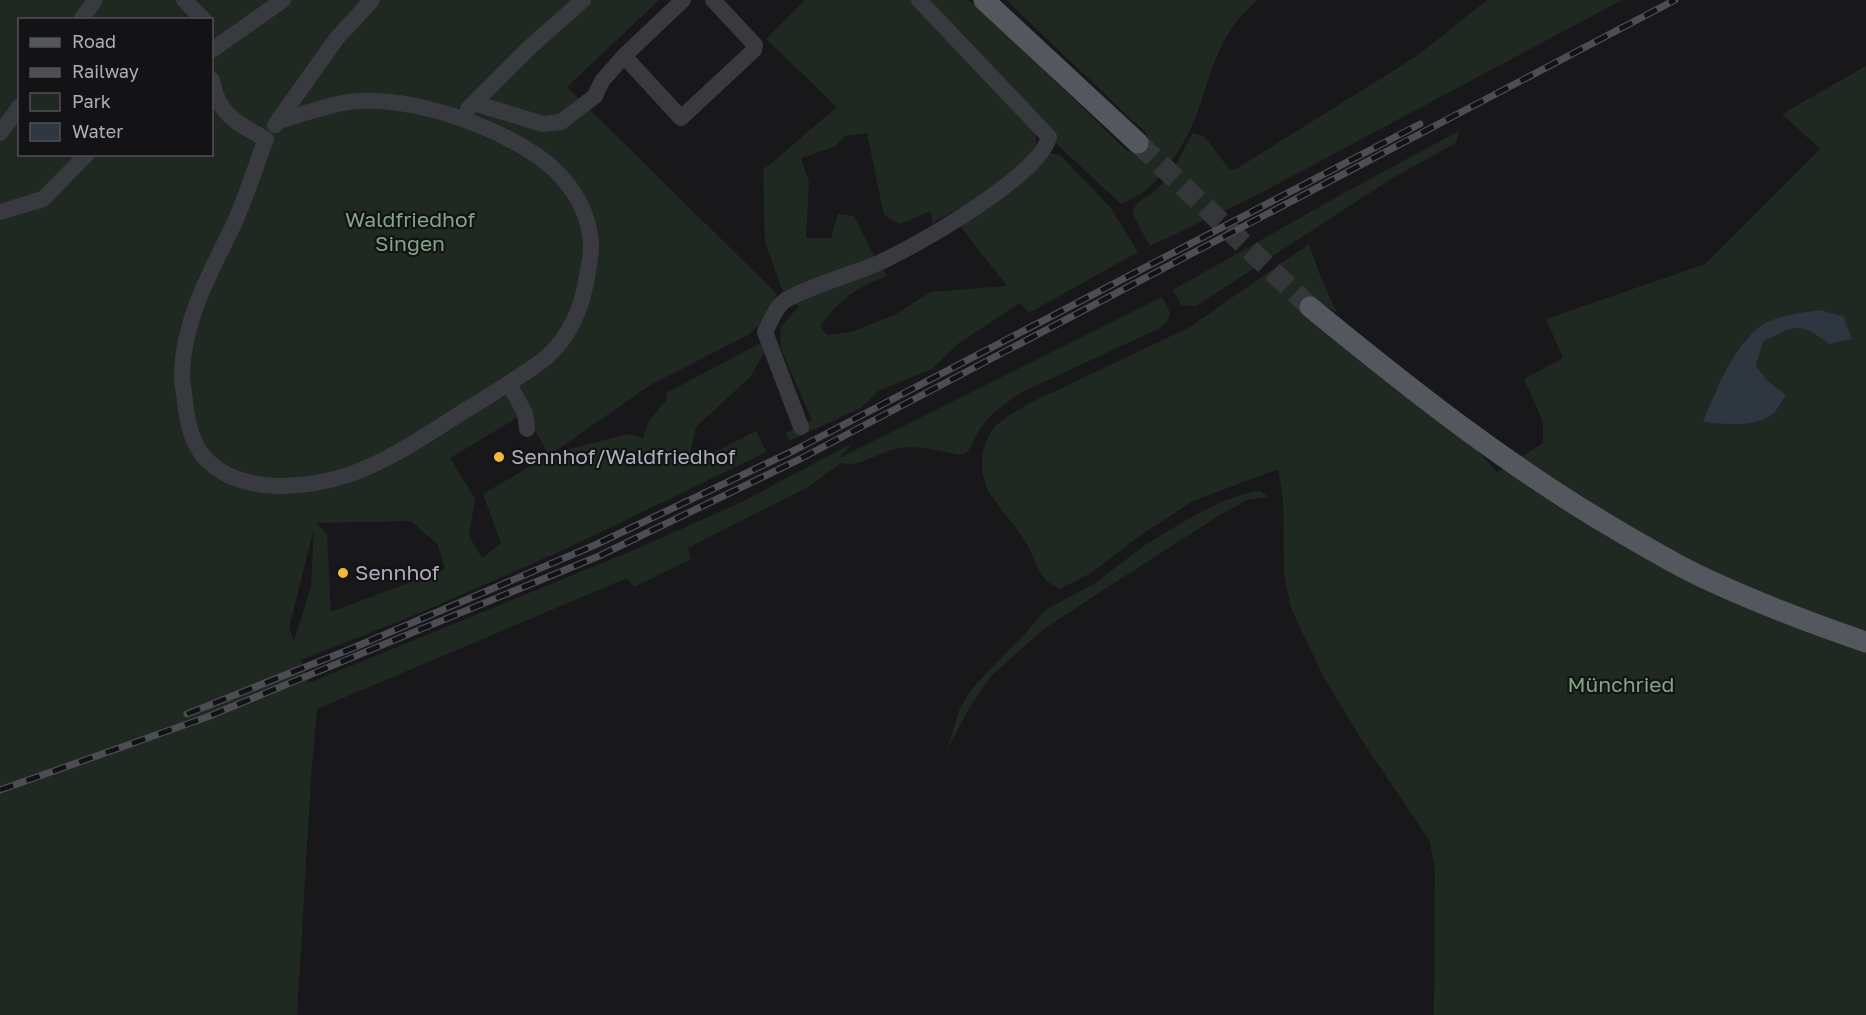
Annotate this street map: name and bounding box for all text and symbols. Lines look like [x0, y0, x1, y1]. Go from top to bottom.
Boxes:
legend [18, 18, 213, 156]
text: Road [72, 30, 116, 52]
text: Railway [72, 60, 139, 82]
text: Park [72, 90, 111, 112]
text: Water [72, 120, 123, 142]
park label: Waldfriedhof Singen [345, 206, 475, 256]
place label: Sennhof/Waldfriedhof [511, 443, 736, 469]
marker: Sennhof/Waldfriedhof [492, 450, 506, 464]
place label: Sennhof [355, 559, 440, 585]
marker: Sennhof [336, 566, 350, 580]
park label: Münchried [1568, 671, 1674, 697]

